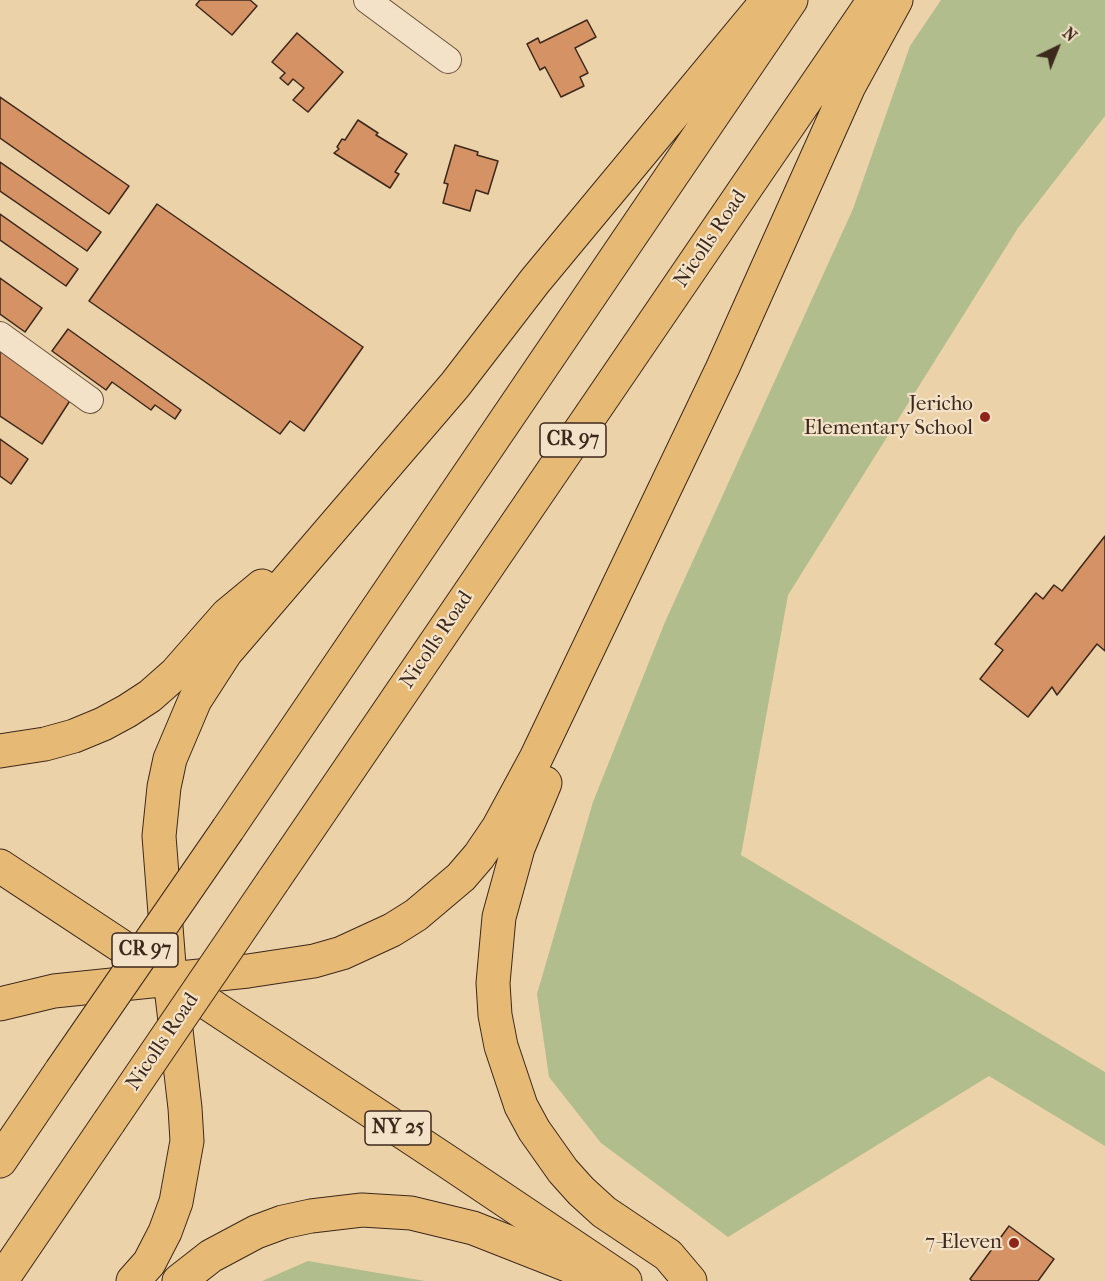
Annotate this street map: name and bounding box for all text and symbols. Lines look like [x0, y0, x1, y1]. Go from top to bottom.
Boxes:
north arrow [1027, 18, 1087, 78]
text: N [1059, 23, 1081, 46]
street label: Nicolls Road [669, 185, 753, 293]
place label: Jericho Elementary School [804, 392, 973, 442]
marker: Jericho Elementary School [978, 410, 992, 424]
road number: CR 97 [540, 423, 606, 457]
street label: Nicolls Road [395, 586, 479, 694]
road number: CR 97 [112, 933, 178, 967]
street label: Nicolls Road [121, 988, 205, 1096]
road number: NY 25 [365, 1111, 431, 1145]
place label: 7-Eleven [925, 1230, 1002, 1256]
marker: 7-Eleven [1007, 1236, 1021, 1250]

